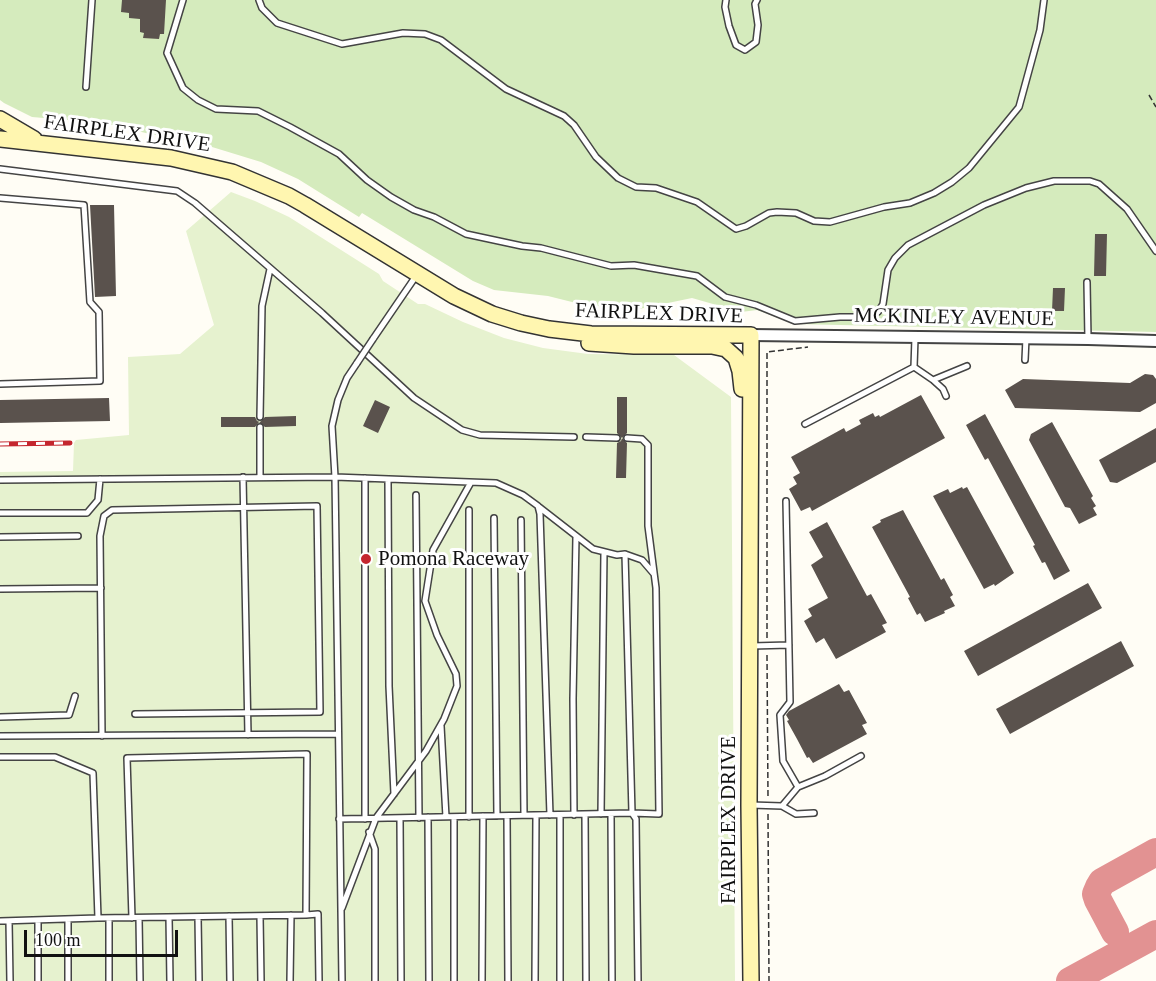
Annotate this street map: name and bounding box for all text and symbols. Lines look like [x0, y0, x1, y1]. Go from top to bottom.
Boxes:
street label: FAIRPLEX DRIVE [42, 110, 212, 158]
street label: FAIRPLEX DRIVE [575, 298, 743, 330]
street label: MCKINLEY AVENUE [854, 304, 1054, 332]
place label: Pomona Raceway [378, 546, 529, 572]
marker: Pomona Raceway [359, 552, 373, 566]
street label: FAIRPLEX DRIVE [716, 736, 742, 904]
scale bar [27, 918, 182, 956]
text: 100 m [35, 930, 81, 950]

